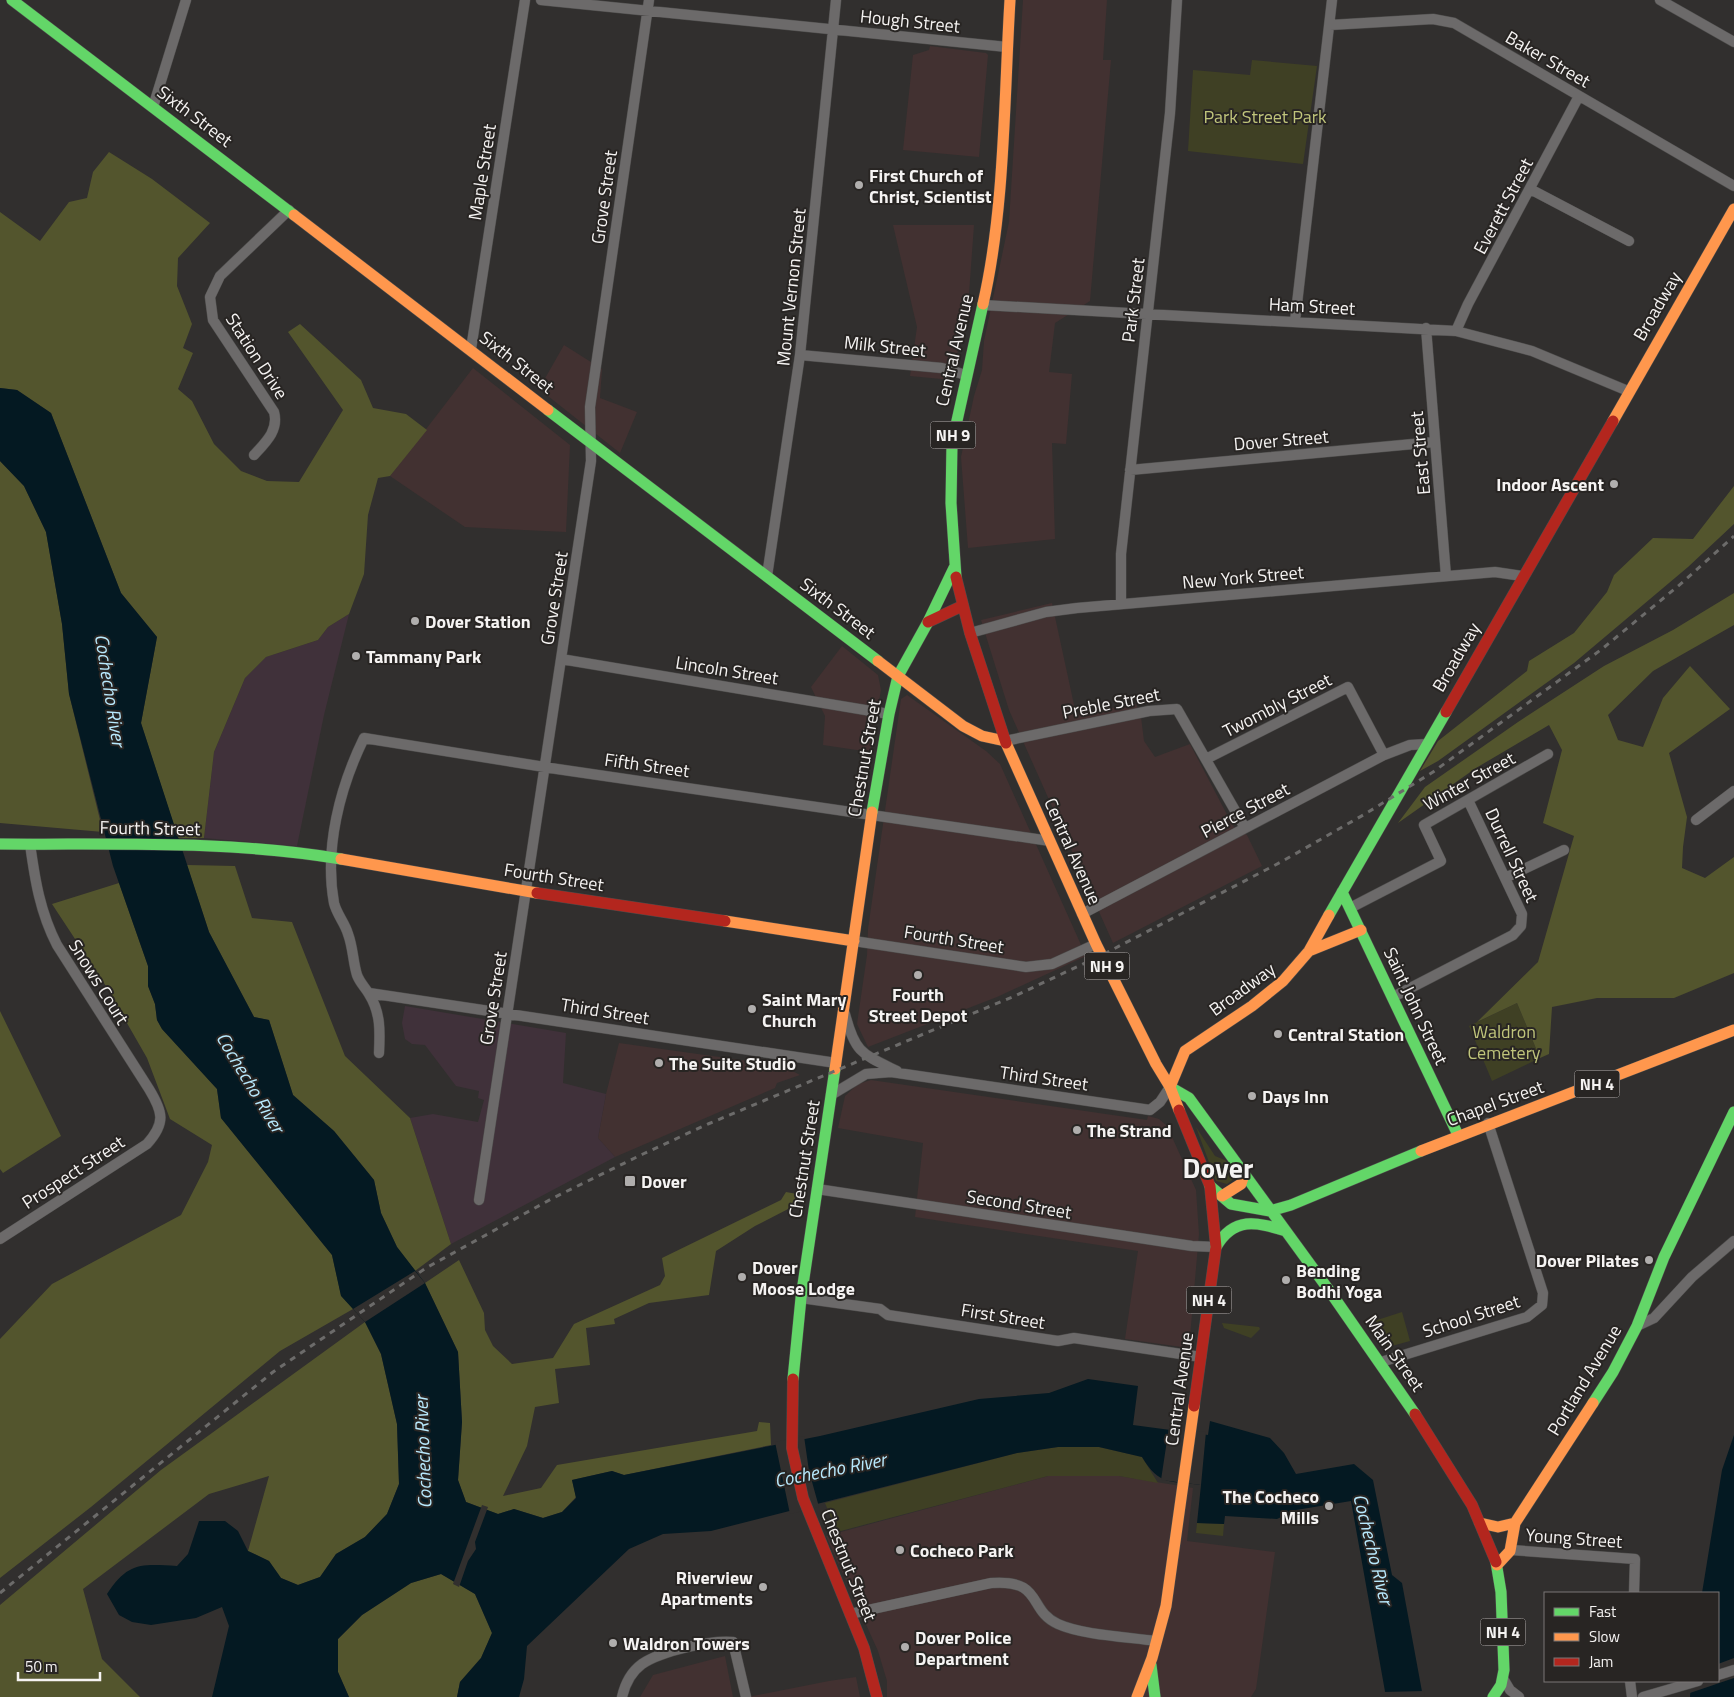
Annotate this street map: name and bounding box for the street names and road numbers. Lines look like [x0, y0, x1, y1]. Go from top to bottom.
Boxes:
street label: Hough Street [859, 2, 962, 40]
street label: Baker Street [1500, 24, 1596, 95]
street label: Sixth Street [152, 79, 239, 154]
street label: Maple Street [461, 121, 503, 222]
street label: Grove Street [584, 148, 624, 246]
street label: Everett Street [1466, 153, 1540, 259]
street label: Mount Vernon Street [769, 206, 813, 367]
street label: Park Street [1114, 256, 1152, 344]
street label: Broadway [1626, 266, 1688, 346]
street label: Ham Street [1268, 290, 1357, 322]
street label: Central Avenue [928, 291, 980, 409]
street label: Station Drive [219, 308, 295, 404]
street label: Sixth Street [474, 324, 561, 400]
street label: Milk Street [843, 328, 928, 364]
street label: East Street [1403, 409, 1437, 496]
road number: NH 9 [930, 422, 976, 448]
street label: Dover Street [1232, 422, 1330, 458]
street label: Grove Street [533, 549, 575, 647]
street label: New York Street [1181, 558, 1306, 596]
street label: Sixth Street [795, 571, 882, 646]
street label: Broadway [1425, 617, 1487, 697]
street label: Lincoln Street [674, 649, 781, 692]
street label: Twombly Street [1218, 666, 1337, 744]
street label: Preble Street [1060, 680, 1163, 726]
street label: Chestnut Street [840, 696, 888, 819]
street label: Winter Street [1418, 744, 1521, 817]
street label: Fifth Street [603, 746, 692, 784]
street label: Pierce Street [1196, 775, 1295, 845]
street label: Central Avenue [1037, 793, 1109, 909]
street label: Durrell Street [1478, 803, 1546, 907]
street label: Fourth Street [99, 814, 201, 842]
street label: Fourth Street [502, 856, 607, 898]
street label: Fourth Street [902, 918, 1007, 960]
street label: Snows Court [62, 934, 136, 1030]
street label: Saint John Street [1377, 943, 1455, 1070]
street label: Grove Street [472, 949, 514, 1047]
road number: NH 9 [1084, 952, 1130, 979]
street label: Broadway [1203, 955, 1281, 1022]
street label: Third Street [559, 991, 652, 1031]
street label: Third Street [998, 1058, 1091, 1098]
road number: NH 4 [1574, 1070, 1620, 1098]
street label: Chapel Street [1443, 1073, 1548, 1133]
street label: Chestnut Street [781, 1097, 827, 1220]
street label: Prospect Street [16, 1128, 130, 1215]
street label: Second Street [965, 1182, 1074, 1226]
road number: NH 4 [1186, 1286, 1232, 1314]
street label: School Street [1419, 1287, 1524, 1344]
street label: First Street [959, 1296, 1048, 1336]
street label: Main Street [1359, 1309, 1432, 1397]
street label: Portland Avenue [1540, 1319, 1628, 1441]
street label: Central Avenue [1158, 1331, 1200, 1447]
street label: Chestnut Street [814, 1505, 884, 1626]
street label: Young Street [1525, 1521, 1624, 1555]
road number: NH 4 [1480, 1618, 1526, 1645]

